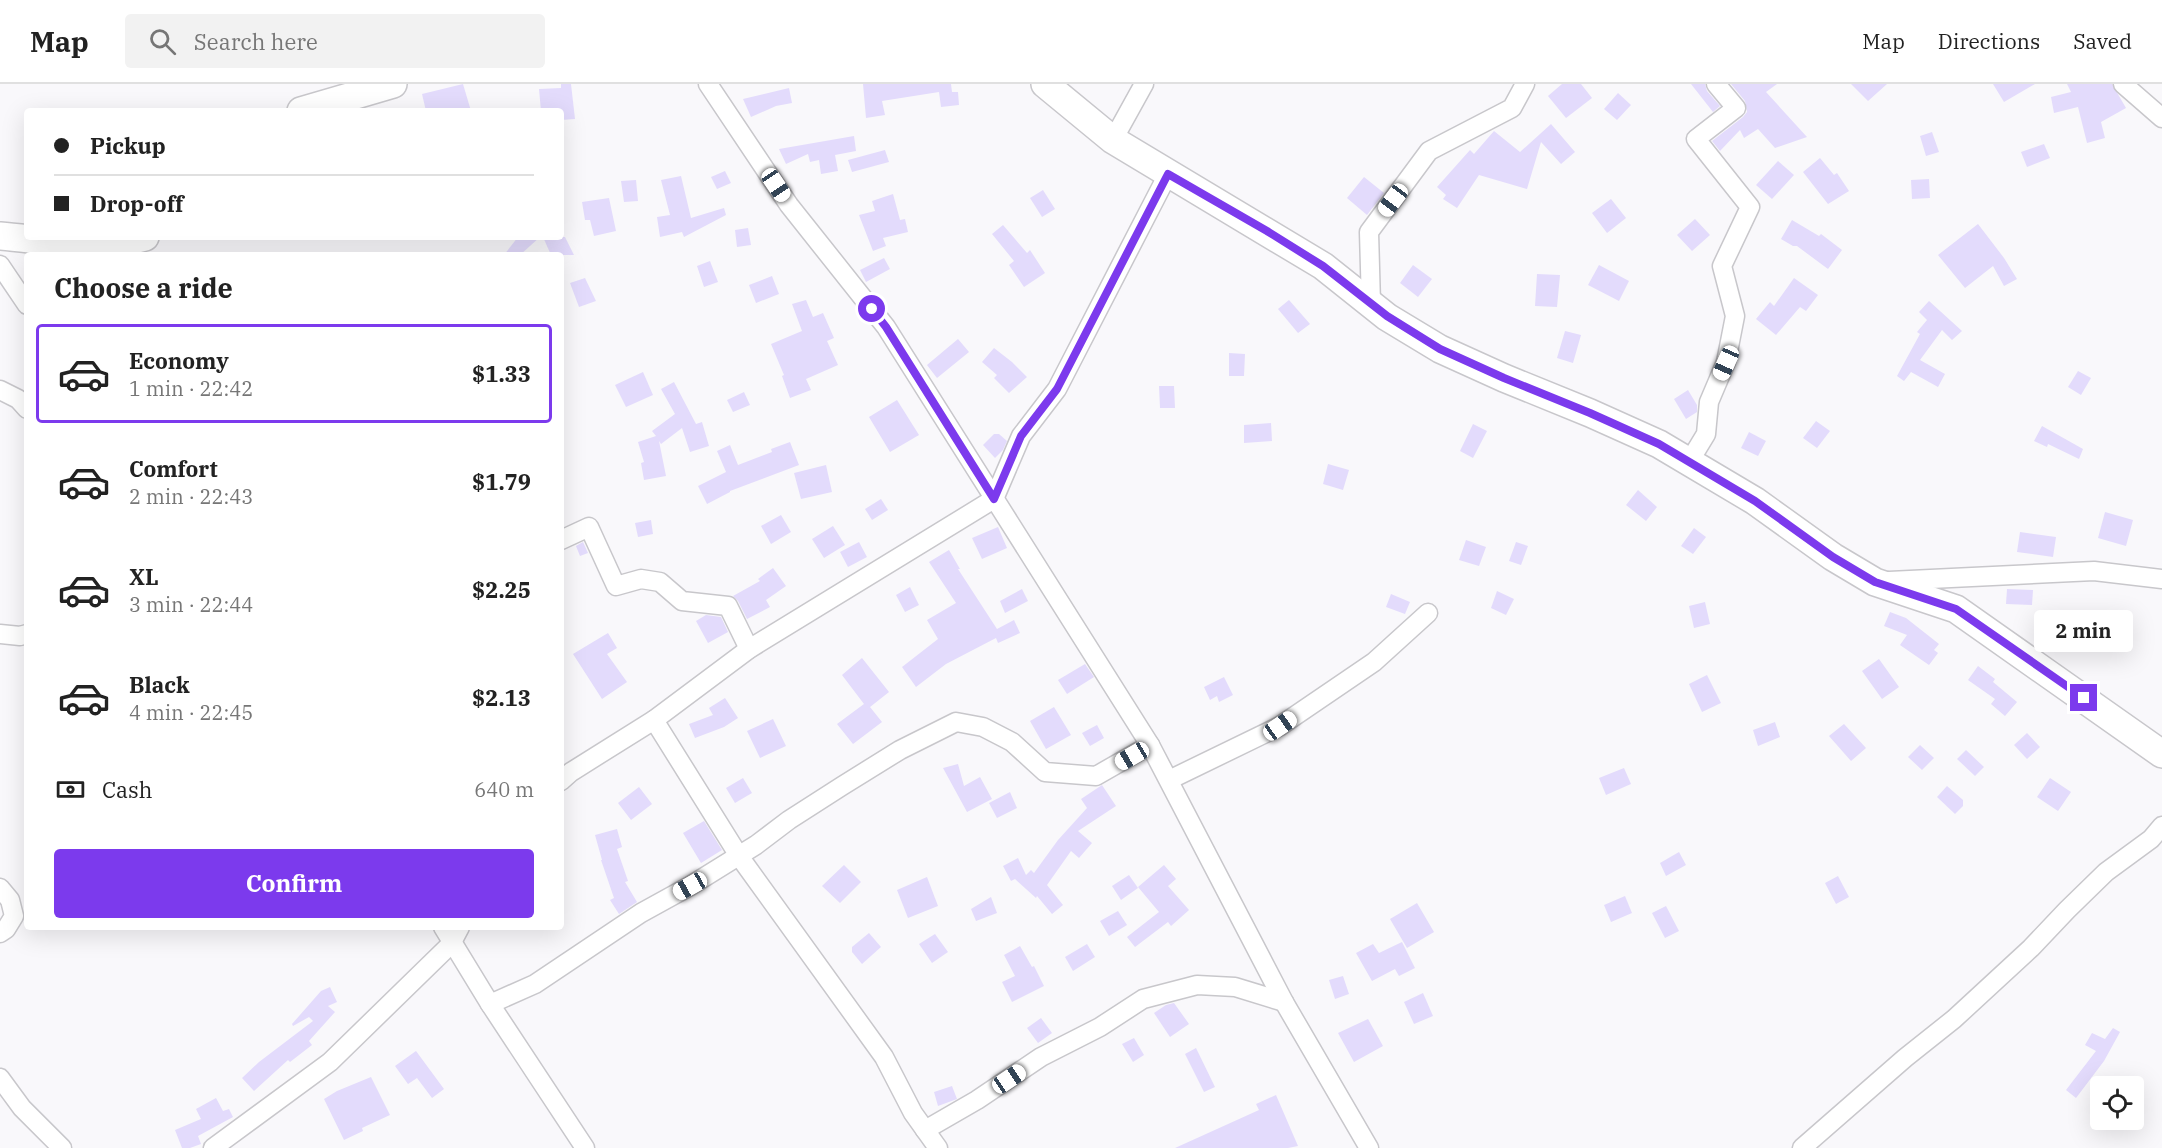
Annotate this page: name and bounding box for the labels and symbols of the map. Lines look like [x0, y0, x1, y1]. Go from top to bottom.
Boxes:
car [758, 165, 794, 205]
car [1375, 180, 1411, 220]
route start [858, 295, 885, 322]
car [1710, 343, 1742, 383]
callout: 2 min [2034, 611, 2134, 653]
route end [2070, 684, 2097, 711]
car [1260, 708, 1300, 744]
car [1112, 739, 1152, 773]
car [670, 869, 710, 903]
car [989, 1061, 1029, 1097]

